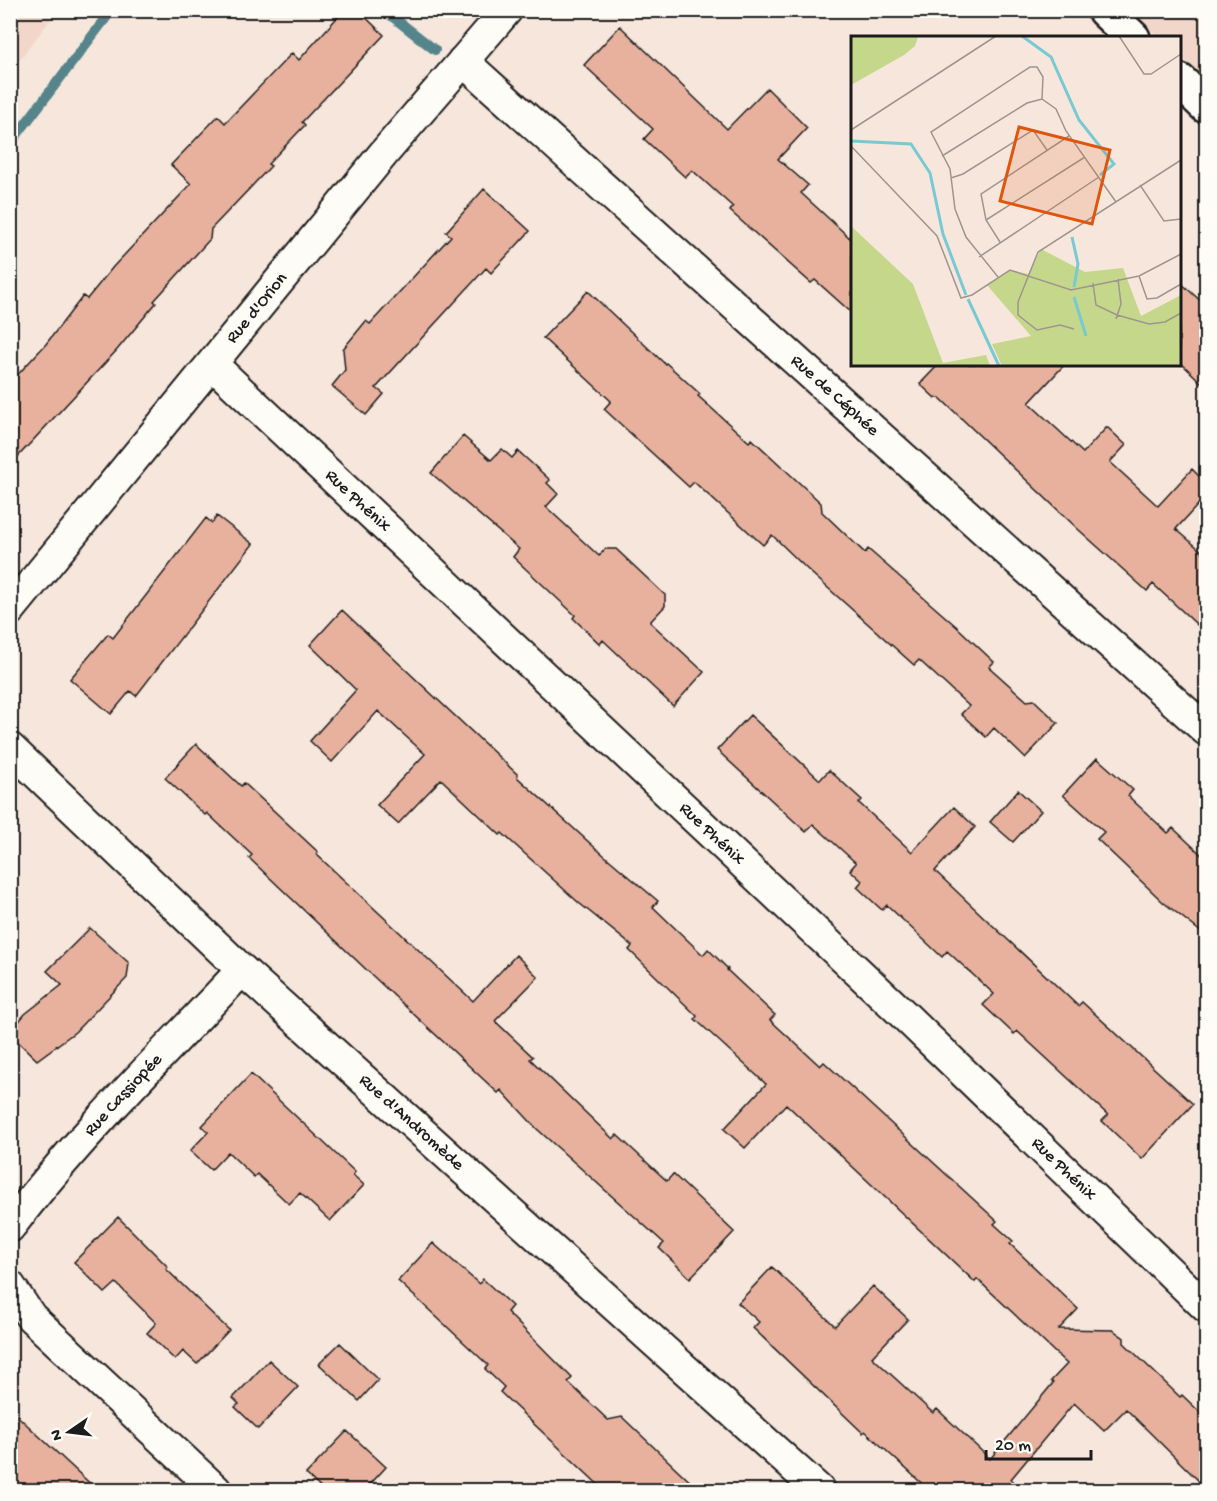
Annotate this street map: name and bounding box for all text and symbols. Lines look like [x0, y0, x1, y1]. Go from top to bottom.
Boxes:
inset map [851, 36, 1181, 366]
street label: Rue d'Orion [222, 268, 293, 348]
street label: Rue de Céphée [786, 350, 884, 441]
street label: Rue Phénix [321, 465, 395, 537]
street label: Rue Phénix [674, 798, 749, 870]
street label: Rue Cassiopée [80, 1049, 167, 1141]
street label: Rue d'Andromède [355, 1070, 469, 1176]
street label: Rue Phénix [1027, 1133, 1101, 1206]
north arrow [39, 1402, 99, 1462]
scale bar [986, 1423, 1091, 1461]
text: N [47, 1427, 68, 1442]
text: 20 m [995, 1436, 1031, 1457]

